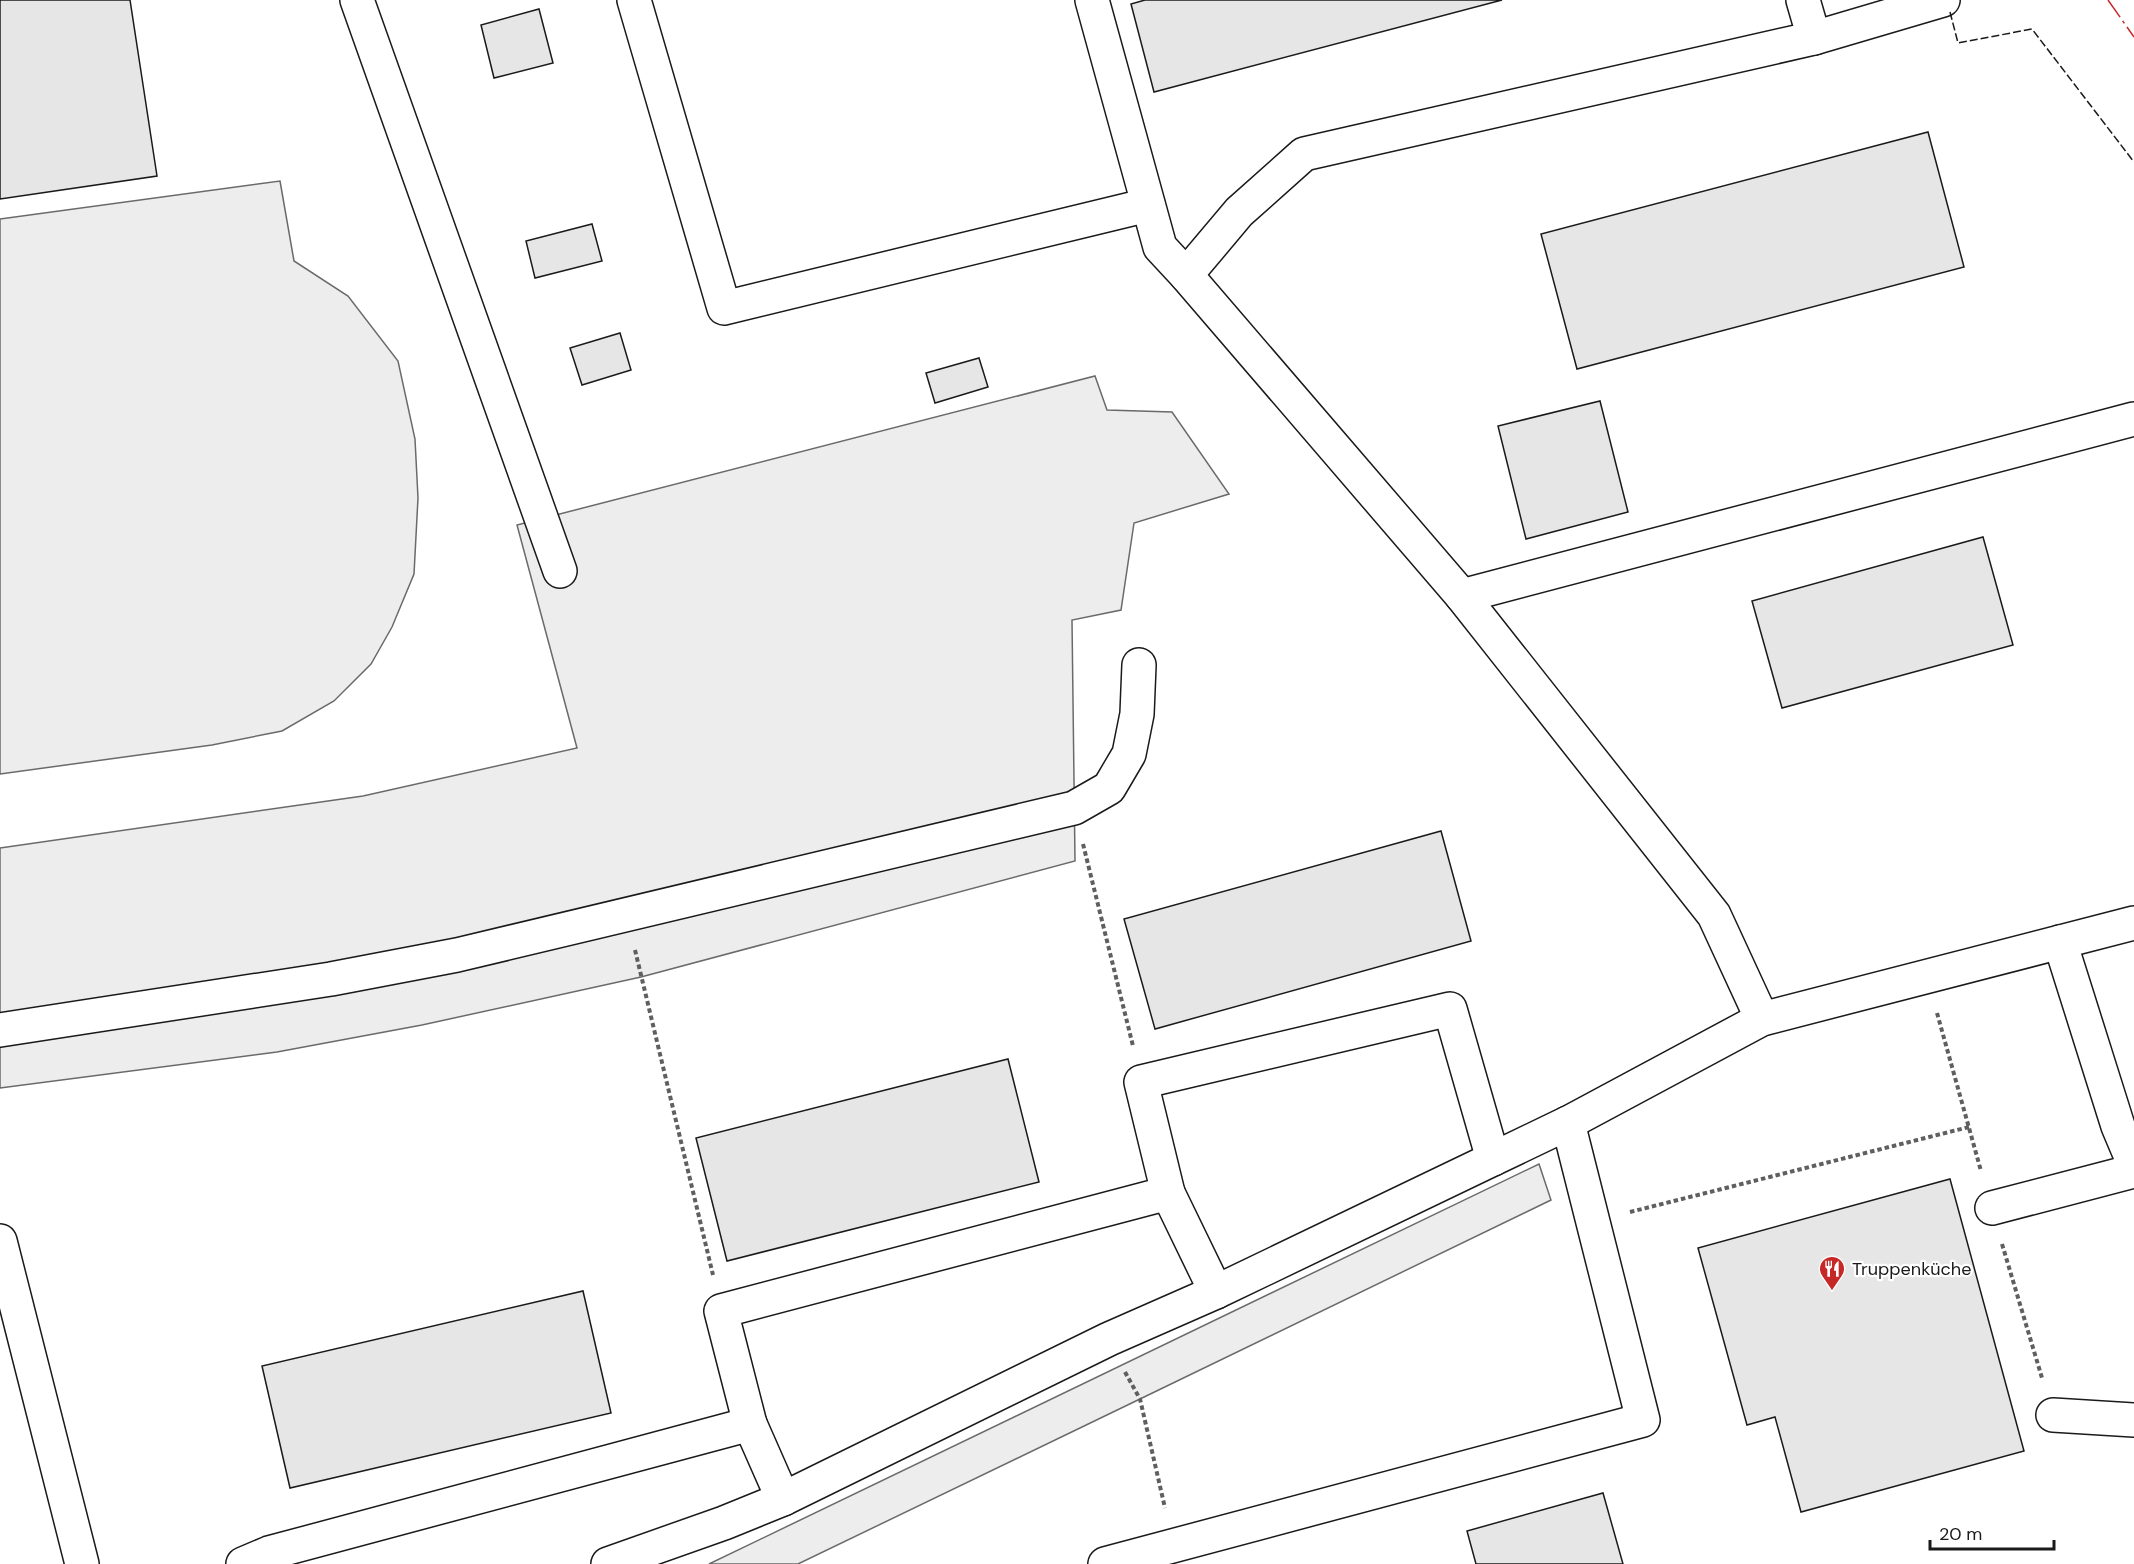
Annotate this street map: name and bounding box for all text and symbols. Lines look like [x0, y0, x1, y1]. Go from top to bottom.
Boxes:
restaurant icon: Truppenküche [1817, 1254, 1847, 1292]
place label: Truppenküche [1852, 1257, 1971, 1281]
scale bar [1930, 1513, 2054, 1551]
text: 20 m [1939, 1522, 1982, 1546]

